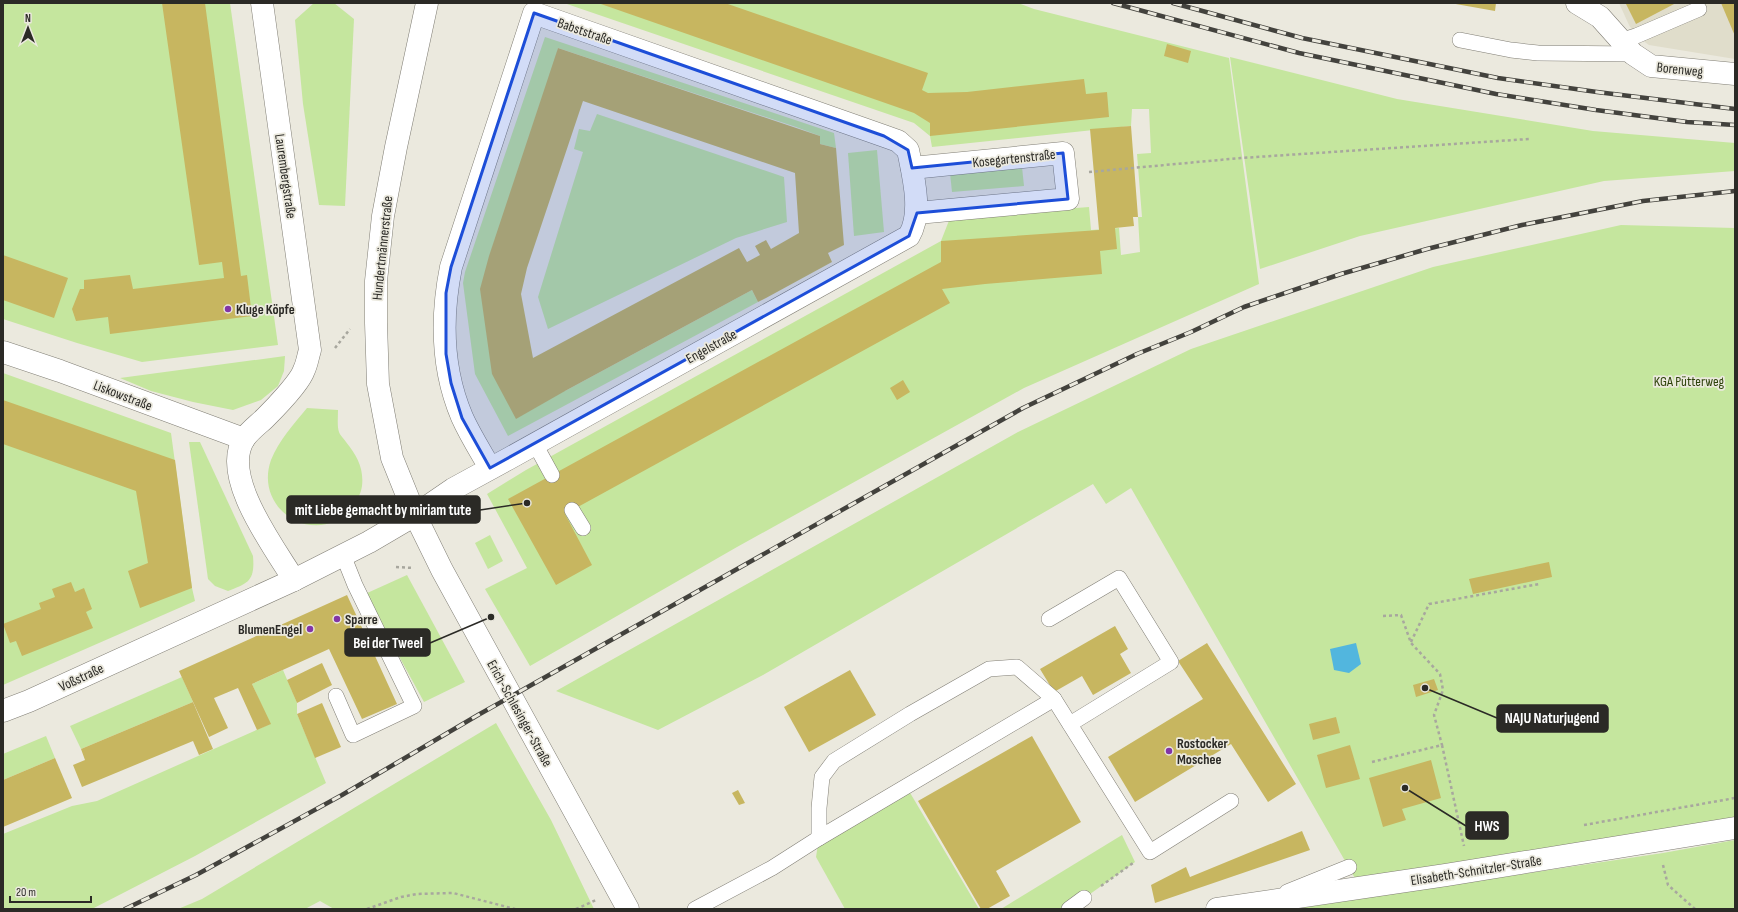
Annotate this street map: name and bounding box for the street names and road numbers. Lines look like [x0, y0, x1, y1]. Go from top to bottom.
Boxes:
street label: Babststraße [555, 14, 614, 49]
street label: Borenweg [1656, 59, 1704, 80]
street label: Laurembergstraße [271, 133, 300, 220]
street label: Kosegartenstraße [972, 146, 1056, 171]
street label: Hundertmännerstraße [369, 195, 396, 301]
street label: Engelstraße [683, 326, 740, 367]
street label: Liskowstraße [91, 377, 155, 414]
street label: Erich-Schlesinger-Straße [483, 657, 556, 770]
street label: Voßstraße [56, 660, 106, 695]
street label: Elisabeth-Schnitzler-Straße [1410, 852, 1543, 889]

